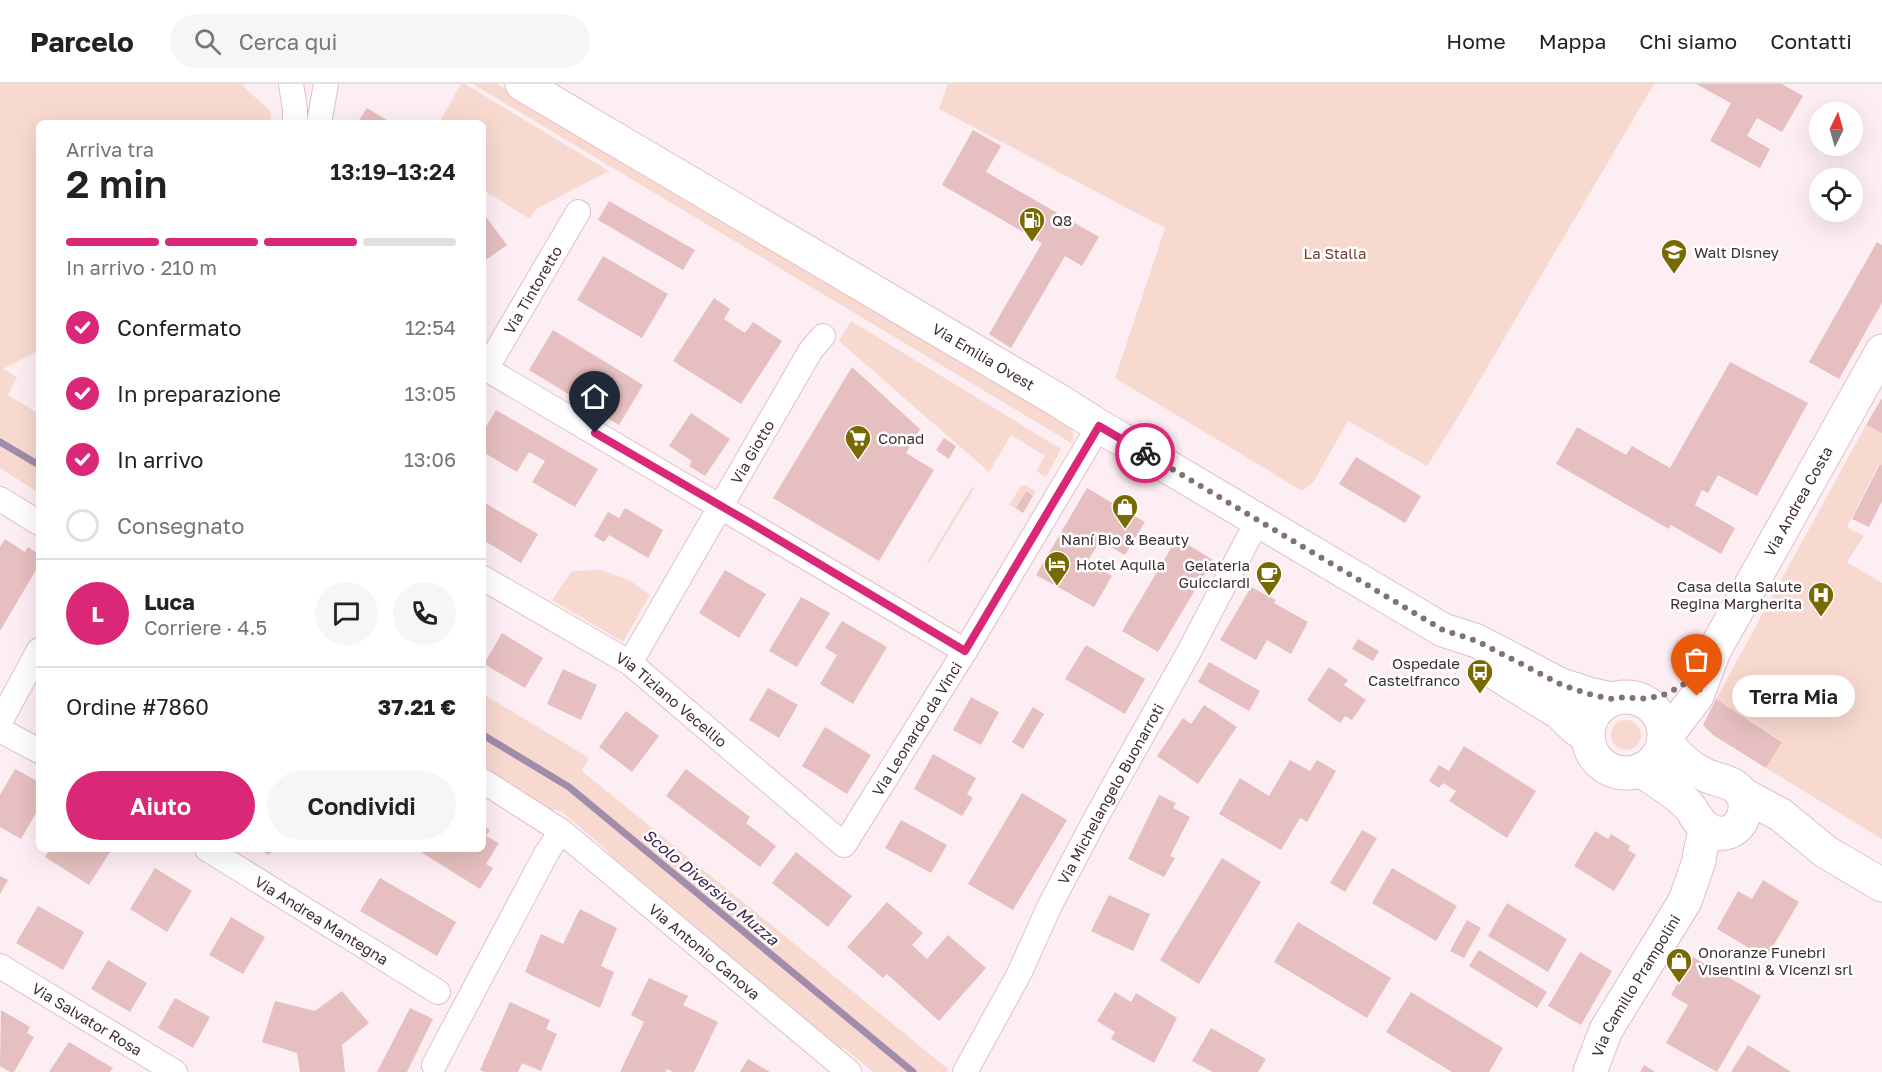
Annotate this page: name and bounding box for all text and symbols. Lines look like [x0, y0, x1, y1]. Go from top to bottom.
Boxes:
search box [170, 14, 590, 68]
text: Parcelo [30, 25, 134, 58]
icon: search [191, 25, 224, 58]
text: Cerca qui [239, 28, 338, 55]
text: Home [1446, 28, 1506, 54]
text: Mappa [1539, 28, 1606, 54]
text: Chi siamo [1639, 28, 1737, 54]
text: Contatti [1770, 28, 1852, 54]
north arrow [1809, 102, 1863, 156]
map controls [1809, 102, 1863, 222]
text: Arriva tra [66, 137, 154, 161]
text: 13:19–13:24 [330, 158, 456, 185]
text: 2 min [66, 160, 167, 207]
button: locate [1809, 168, 1863, 222]
fuel station icon: Q8 [1017, 205, 1047, 243]
place label: Q8 [1052, 211, 1072, 229]
school or university icon: Walt Disney [1659, 237, 1689, 275]
street label: Via Tintoretto [500, 242, 565, 337]
place label: Walt Disney [1694, 243, 1780, 261]
park label: La Stalla [1304, 244, 1366, 262]
text: In arrivo · 210 m [66, 255, 217, 279]
icon: check [66, 311, 99, 344]
text: Confermato [117, 314, 242, 341]
text: 12:54 [405, 315, 456, 339]
street label: Via Emilia Ovest [929, 319, 1038, 393]
pin [569, 371, 620, 433]
icon: check [66, 377, 99, 410]
text: In preparazione [117, 380, 281, 407]
icon: home [578, 380, 611, 413]
text: 13:05 [405, 381, 456, 405]
street label: Via Giotto [727, 417, 778, 487]
supermarket icon: Conad [843, 423, 873, 461]
courier [1115, 423, 1175, 483]
place label: Conad [878, 429, 924, 447]
icon: bike [1129, 437, 1162, 470]
icon: check [66, 443, 99, 476]
street label: Via Andrea Costa [1760, 443, 1836, 559]
text: In arrivo [117, 446, 204, 473]
text: 13:06 [404, 447, 456, 471]
shop icon: Naní Bio & Beauty [1110, 492, 1140, 530]
text: Consegnato [117, 512, 244, 539]
place label: Naní Bio & Beauty [1061, 530, 1190, 548]
hotel icon: Hotel Aquila [1042, 549, 1072, 587]
place label: Hotel Aquila [1076, 555, 1165, 573]
place label: Gelateria Guicciardi [1179, 556, 1250, 591]
cafe icon: Gelateria Guicciardi [1254, 559, 1284, 597]
place label: Casa della Salute Regina Margherita [1670, 577, 1802, 612]
hospital icon: Casa della Salute Regina Margherita [1806, 580, 1836, 618]
button: chat [315, 582, 378, 645]
button: phone [393, 582, 456, 645]
text: Luca [144, 588, 195, 615]
text: L [91, 600, 104, 627]
text: Corriere · 4.5 [144, 615, 267, 639]
pin [1671, 634, 1722, 696]
icon: bag [1680, 643, 1713, 676]
street label: Via Tiziano Vecellio [613, 648, 731, 751]
place label: Ospedale Castelfranco [1368, 654, 1460, 689]
bus stop icon: Ospedale Castelfranco [1465, 657, 1495, 695]
street label: Via Leonardo da Vinci [868, 658, 965, 799]
callout: Terra Mia [1733, 675, 1856, 717]
text: Terra Mia [1749, 684, 1838, 708]
text: Ordine #7860 [66, 693, 209, 720]
text: 37.21 € [378, 693, 456, 720]
street label: Via Michelangelo Buonarroti [1054, 700, 1167, 887]
button: Aiuto [66, 771, 255, 840]
button: Condividi [267, 771, 456, 840]
water label: Scolo Diversivo Muzza [639, 824, 784, 950]
street label: Via Andrea Mantegna [252, 872, 392, 968]
street label: Via Antonio Canova [645, 900, 764, 1003]
street label: Via Camillo Prampolini [1588, 911, 1684, 1059]
place label: Onoranze Funebri Visentini & Vicenzi srl [1698, 943, 1853, 978]
shop icon: Onoranze Funebri Visentini & Vicenzi srl [1664, 946, 1694, 984]
street label: Via Salvator Rosa [29, 979, 146, 1059]

